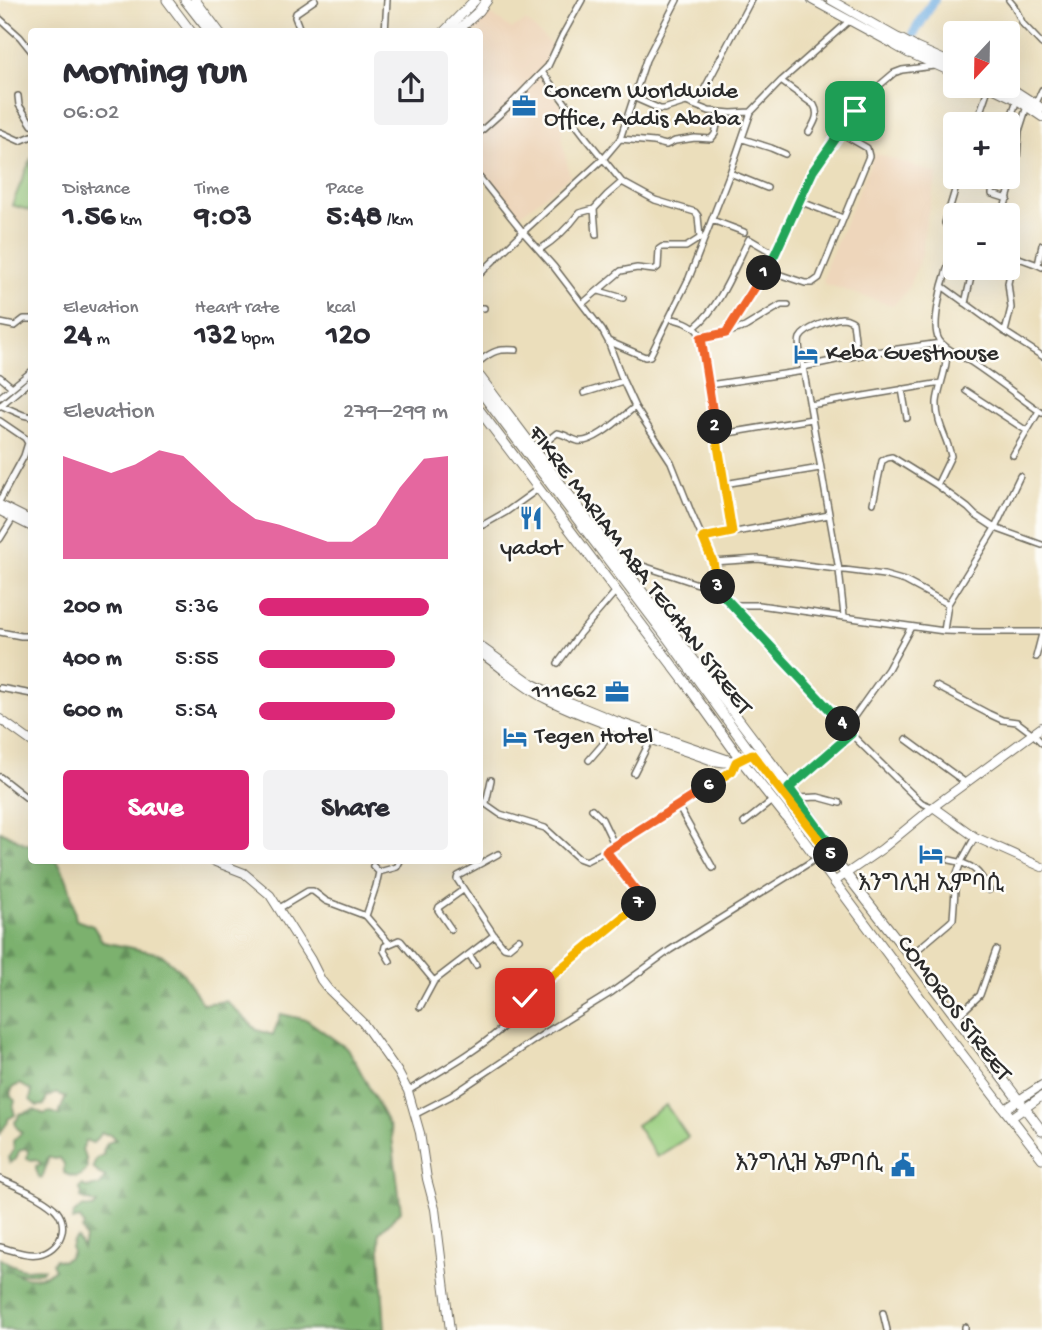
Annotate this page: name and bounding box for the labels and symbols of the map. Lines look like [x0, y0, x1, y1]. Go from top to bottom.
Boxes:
north arrow [943, 21, 1020, 98]
place label: Concern Worldwide Office, Addis Ababa [544, 78, 741, 135]
pin [825, 81, 885, 141]
office icon: Concern Worldwide Office, Addis Ababa [510, 92, 538, 120]
pin: 1 [746, 256, 782, 290]
hotel icon: Keba Guesthouse [792, 340, 820, 368]
place label: Keba Guesthouse [826, 340, 999, 369]
pin: 2 [698, 410, 732, 444]
street label: FIKRE MARIAM ABA TECHAN STREET [520, 420, 758, 723]
restaurant icon: yadot [517, 504, 545, 532]
place label: yadot [500, 535, 564, 564]
pin: 3 [700, 570, 736, 604]
place label: 111662 [531, 678, 597, 707]
office icon: 111662 [603, 678, 631, 706]
pin: 4 [826, 706, 860, 742]
hotel icon: Tegen Hotel [501, 723, 529, 751]
place label: Tegen Hotel [533, 723, 653, 752]
pin: 6 [692, 768, 726, 804]
pin: 5 [814, 838, 848, 872]
hotel icon: እንግሊዝ ኢምባሲ [917, 840, 945, 868]
place label: እንግሊዝ ኢምባሲ [858, 871, 1004, 900]
pin: 7 [622, 886, 656, 922]
street label: COMOROS STREET [889, 931, 1018, 1089]
pin [495, 968, 555, 1028]
place label: እንግሊዝ ኤምባሲ [735, 1151, 883, 1180]
public building icon: እንግሊዝ ኤምባሲ [889, 1151, 917, 1179]

